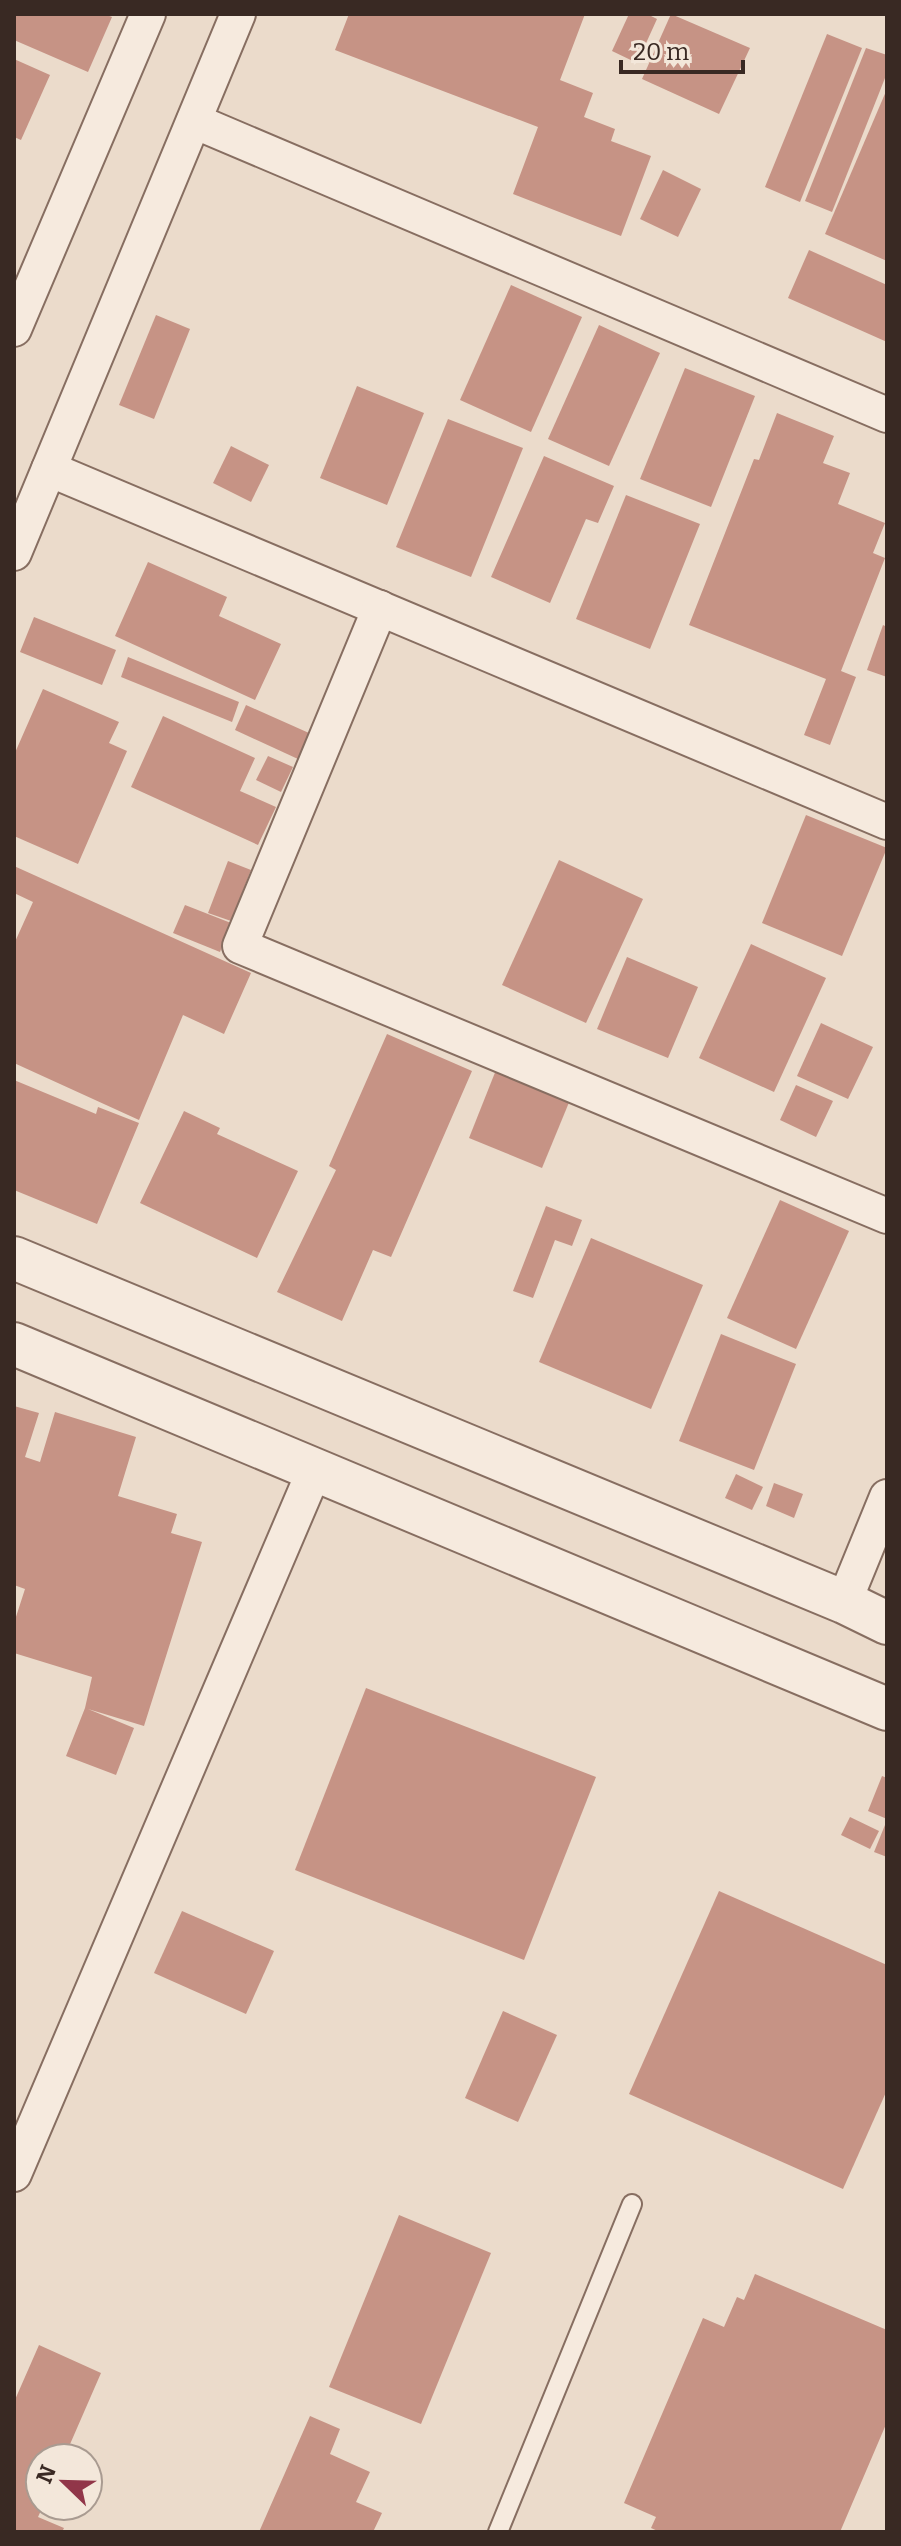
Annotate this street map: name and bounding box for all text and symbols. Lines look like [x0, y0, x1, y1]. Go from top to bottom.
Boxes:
scale bar [621, 24, 743, 74]
text: 20 m [633, 38, 689, 66]
north arrow [24, 2442, 104, 2522]
text: N [30, 2461, 62, 2487]

